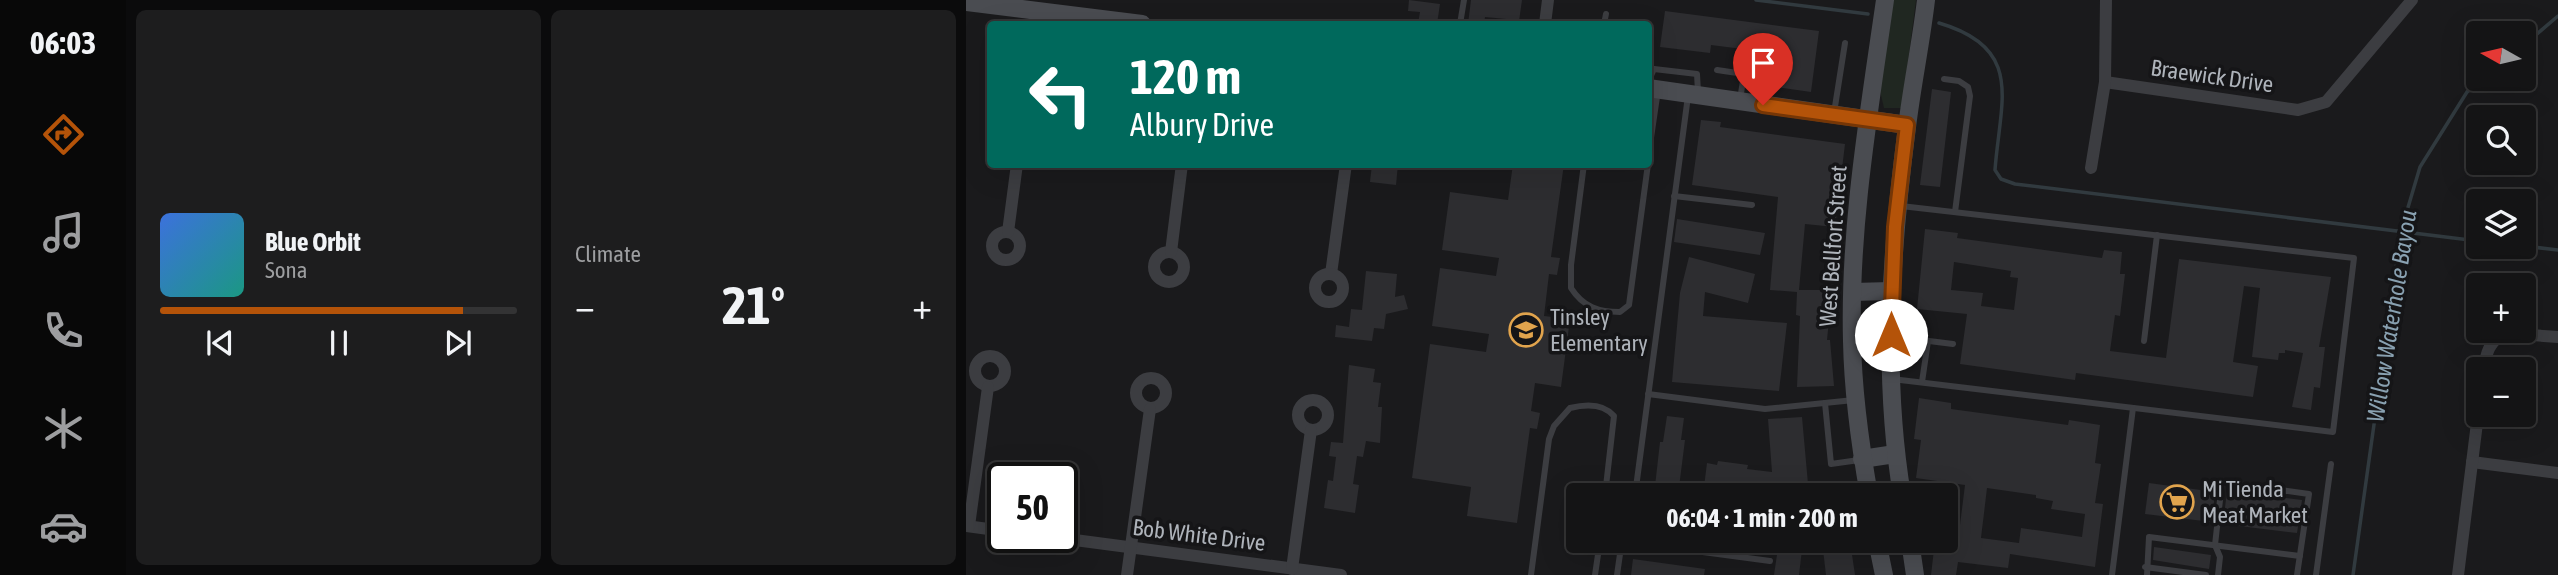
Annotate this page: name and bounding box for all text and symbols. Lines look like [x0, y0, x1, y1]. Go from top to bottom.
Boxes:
north arrow [2466, 21, 2536, 91]
map controls [2466, 21, 2536, 427]
text: 06:03 [30, 24, 96, 61]
pin [1733, 33, 1793, 105]
icon: arrive [1744, 44, 1782, 82]
text: 120 m [1130, 48, 1241, 104]
icon: left [1015, 49, 1106, 140]
street label: Braewick Drive [2149, 55, 2275, 97]
button: search [2466, 105, 2536, 175]
text: Albury Drive [1130, 106, 1274, 143]
icon: directions [39, 110, 88, 159]
street label: West Bellfort Street [1814, 164, 1852, 328]
button: layers [2466, 189, 2536, 259]
water label: Willow Waterhole Bayou [2361, 207, 2422, 424]
icon: music [39, 208, 88, 257]
text: Blue Orbit [265, 227, 361, 257]
text: Climate [575, 241, 641, 267]
text: Sona [265, 257, 307, 283]
button: + [2466, 273, 2536, 343]
text: 21° [722, 275, 785, 335]
text: − [575, 284, 595, 327]
text: + [912, 284, 932, 327]
position arrow [1854, 298, 1928, 372]
place label: Tinsley Elementary [1550, 304, 1648, 356]
icon: phone [39, 306, 88, 355]
school or university icon: Tinsley Elementary [1507, 311, 1545, 349]
icon: previous [201, 324, 239, 362]
icon: pause [320, 324, 358, 362]
icon: next [439, 324, 477, 362]
button: − [2466, 357, 2536, 427]
icon: climate [39, 404, 88, 453]
speed limit sign: 50 [987, 462, 1078, 553]
place label: Mi Tienda Meat Market [2202, 476, 2308, 528]
supermarket icon: Mi Tienda Meat Market [2158, 483, 2196, 521]
icon: car [39, 502, 88, 551]
text: 06:04 · 1 min · 200 m [1666, 503, 1858, 533]
street label: Bob White Drive [1131, 514, 1267, 556]

